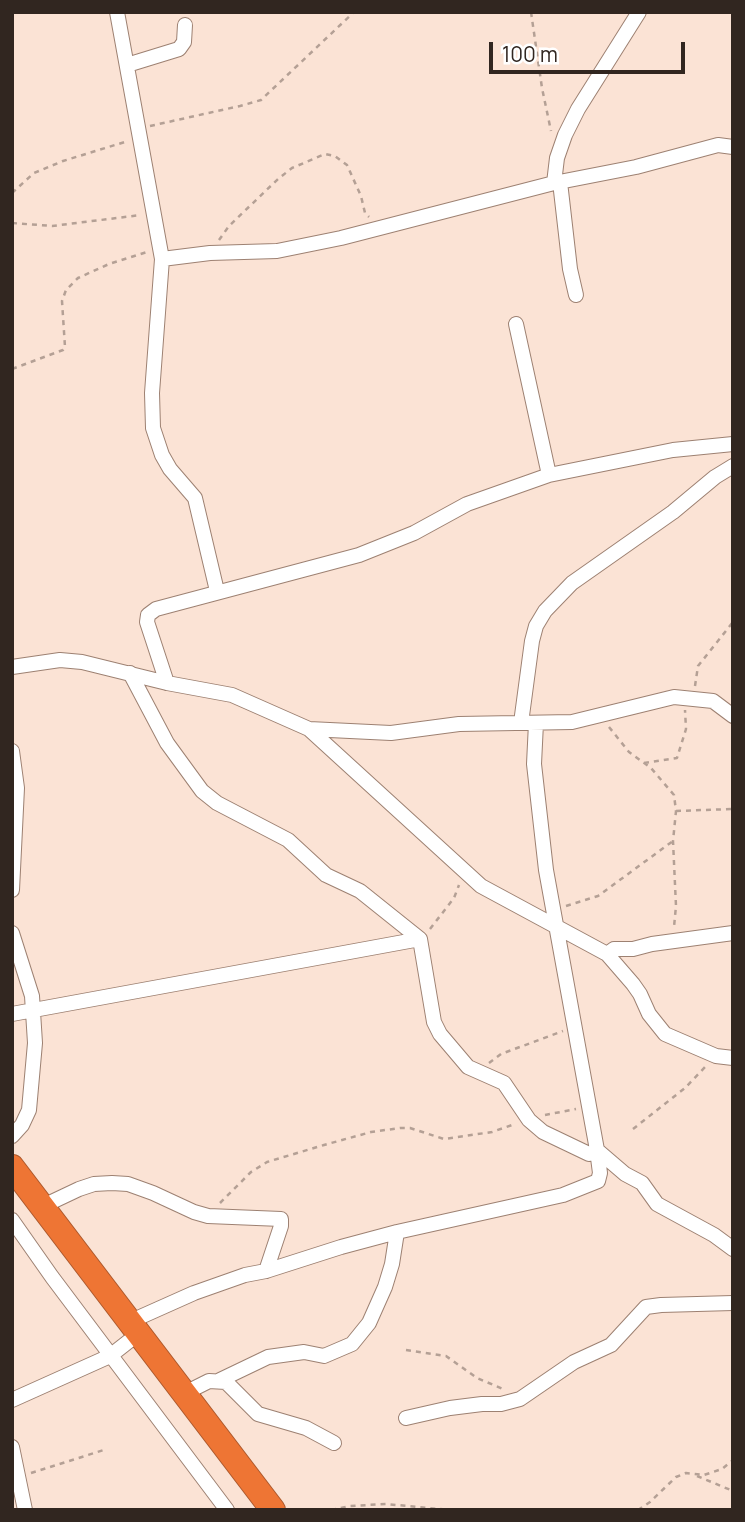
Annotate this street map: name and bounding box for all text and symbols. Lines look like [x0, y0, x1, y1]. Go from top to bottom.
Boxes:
scale bar [493, 28, 689, 72]
text: 100 m [502, 40, 558, 68]

